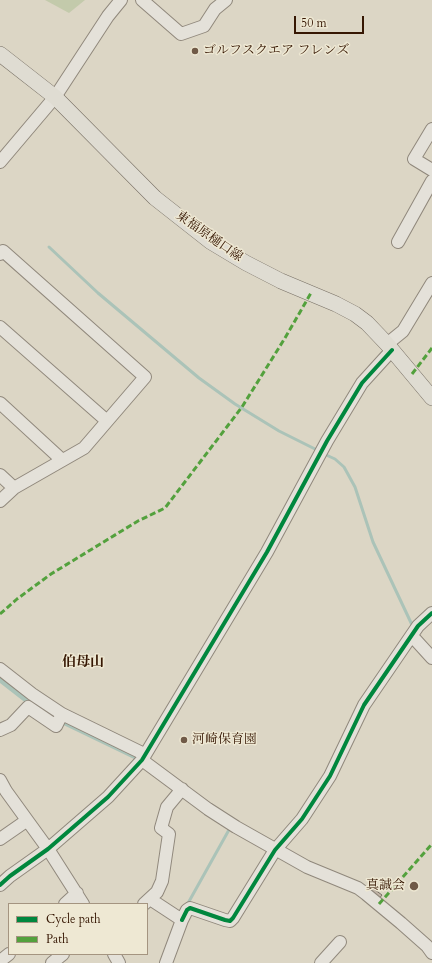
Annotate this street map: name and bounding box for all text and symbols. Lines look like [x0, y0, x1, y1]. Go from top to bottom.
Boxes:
scale bar [296, 8, 366, 34]
text: 50 m [301, 15, 327, 31]
place label: ゴルフスクエア フレンズ [203, 43, 349, 59]
marker: ゴルフスクエア フレンズ [190, 46, 200, 56]
street label: 東福原樋口線 [173, 208, 245, 266]
district label: 伯母山 [62, 655, 104, 671]
place label: 河崎保育園 [192, 732, 257, 748]
marker: 河崎保育園 [179, 735, 189, 745]
place label: 真誠会 [366, 878, 405, 894]
marker: 真誠会 [408, 880, 420, 892]
legend [8, 903, 148, 955]
text: Cycle path [46, 911, 101, 927]
text: Path [46, 931, 69, 947]

